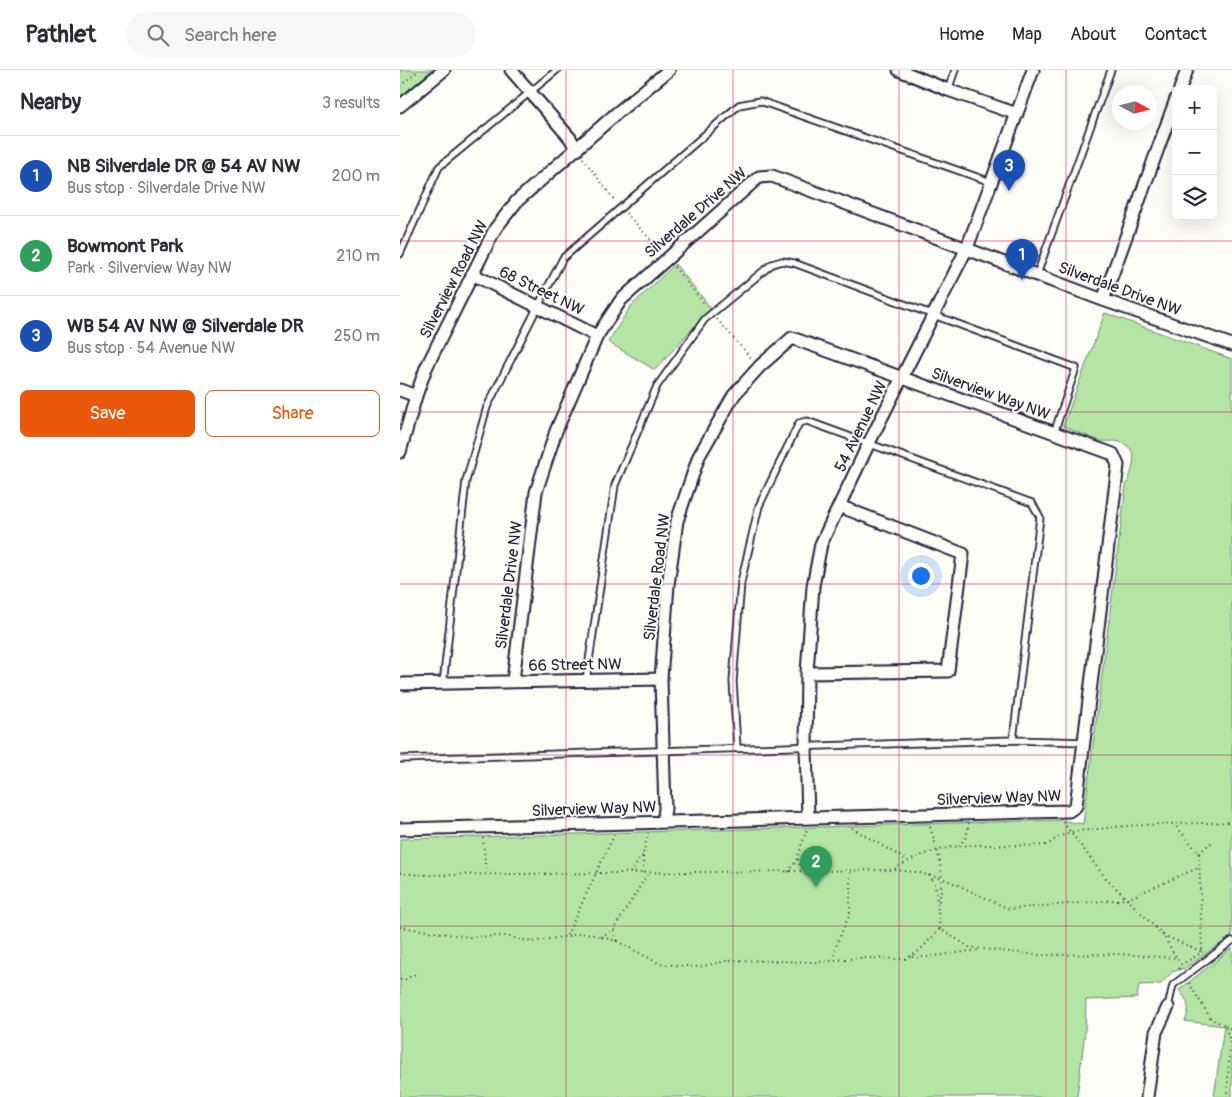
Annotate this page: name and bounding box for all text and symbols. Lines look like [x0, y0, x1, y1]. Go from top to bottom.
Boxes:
search box [126, 12, 476, 57]
text: Pathlet [25, 20, 96, 49]
icon: search [144, 21, 172, 49]
text: Search here [184, 23, 277, 47]
text: Home [939, 23, 984, 46]
text: Map [1012, 23, 1042, 46]
text: About [1070, 23, 1116, 46]
text: Contact [1144, 23, 1207, 46]
north arrow [1112, 85, 1157, 130]
map controls [1172, 85, 1217, 220]
button: + [1172, 85, 1217, 130]
text: Nearby [20, 89, 81, 116]
text: 3 results [322, 93, 380, 113]
button: − [1172, 130, 1217, 175]
pin: 3 [993, 150, 1025, 191]
text: NB Silverdale DR @ 54 AV NW [67, 154, 300, 178]
street label: Silverdale Drive NW [640, 163, 751, 263]
text: 1 [33, 166, 39, 186]
text: 200 m [332, 166, 380, 186]
button: layers [1172, 175, 1217, 220]
text: Bus stop · Silverdale Drive NW [67, 178, 266, 198]
street label: Silverview Road NW [415, 217, 492, 342]
text: Bowmont Park [67, 234, 183, 258]
pin: 1 [1006, 239, 1038, 280]
text: 2 [32, 246, 40, 266]
text: 210 m [336, 246, 380, 266]
street label: Silverdale Drive NW [1056, 257, 1184, 320]
text: Park · Silverview Way NW [67, 258, 232, 278]
street label: 68 Street NW [496, 262, 587, 320]
text: WB 54 AV NW @ Silverdale DR [67, 314, 304, 338]
text: 3 [32, 326, 40, 346]
text: 250 m [334, 326, 380, 346]
text: Bus stop · 54 Avenue NW [67, 338, 235, 358]
street label: Silverview Way NW [929, 363, 1053, 425]
street label: 54 Avenue NW [830, 378, 891, 475]
button: Save [20, 390, 195, 437]
button: Share [205, 390, 380, 437]
street label: Silverdale Road NW [639, 512, 675, 642]
street label: Silverdale Drive NW [491, 520, 527, 650]
your location [908, 563, 934, 589]
street label: 66 Street NW [528, 654, 622, 676]
street label: Silverview Way NW [936, 786, 1062, 810]
street label: Silverview Way NW [531, 797, 657, 821]
pin: 2 [800, 846, 832, 887]

